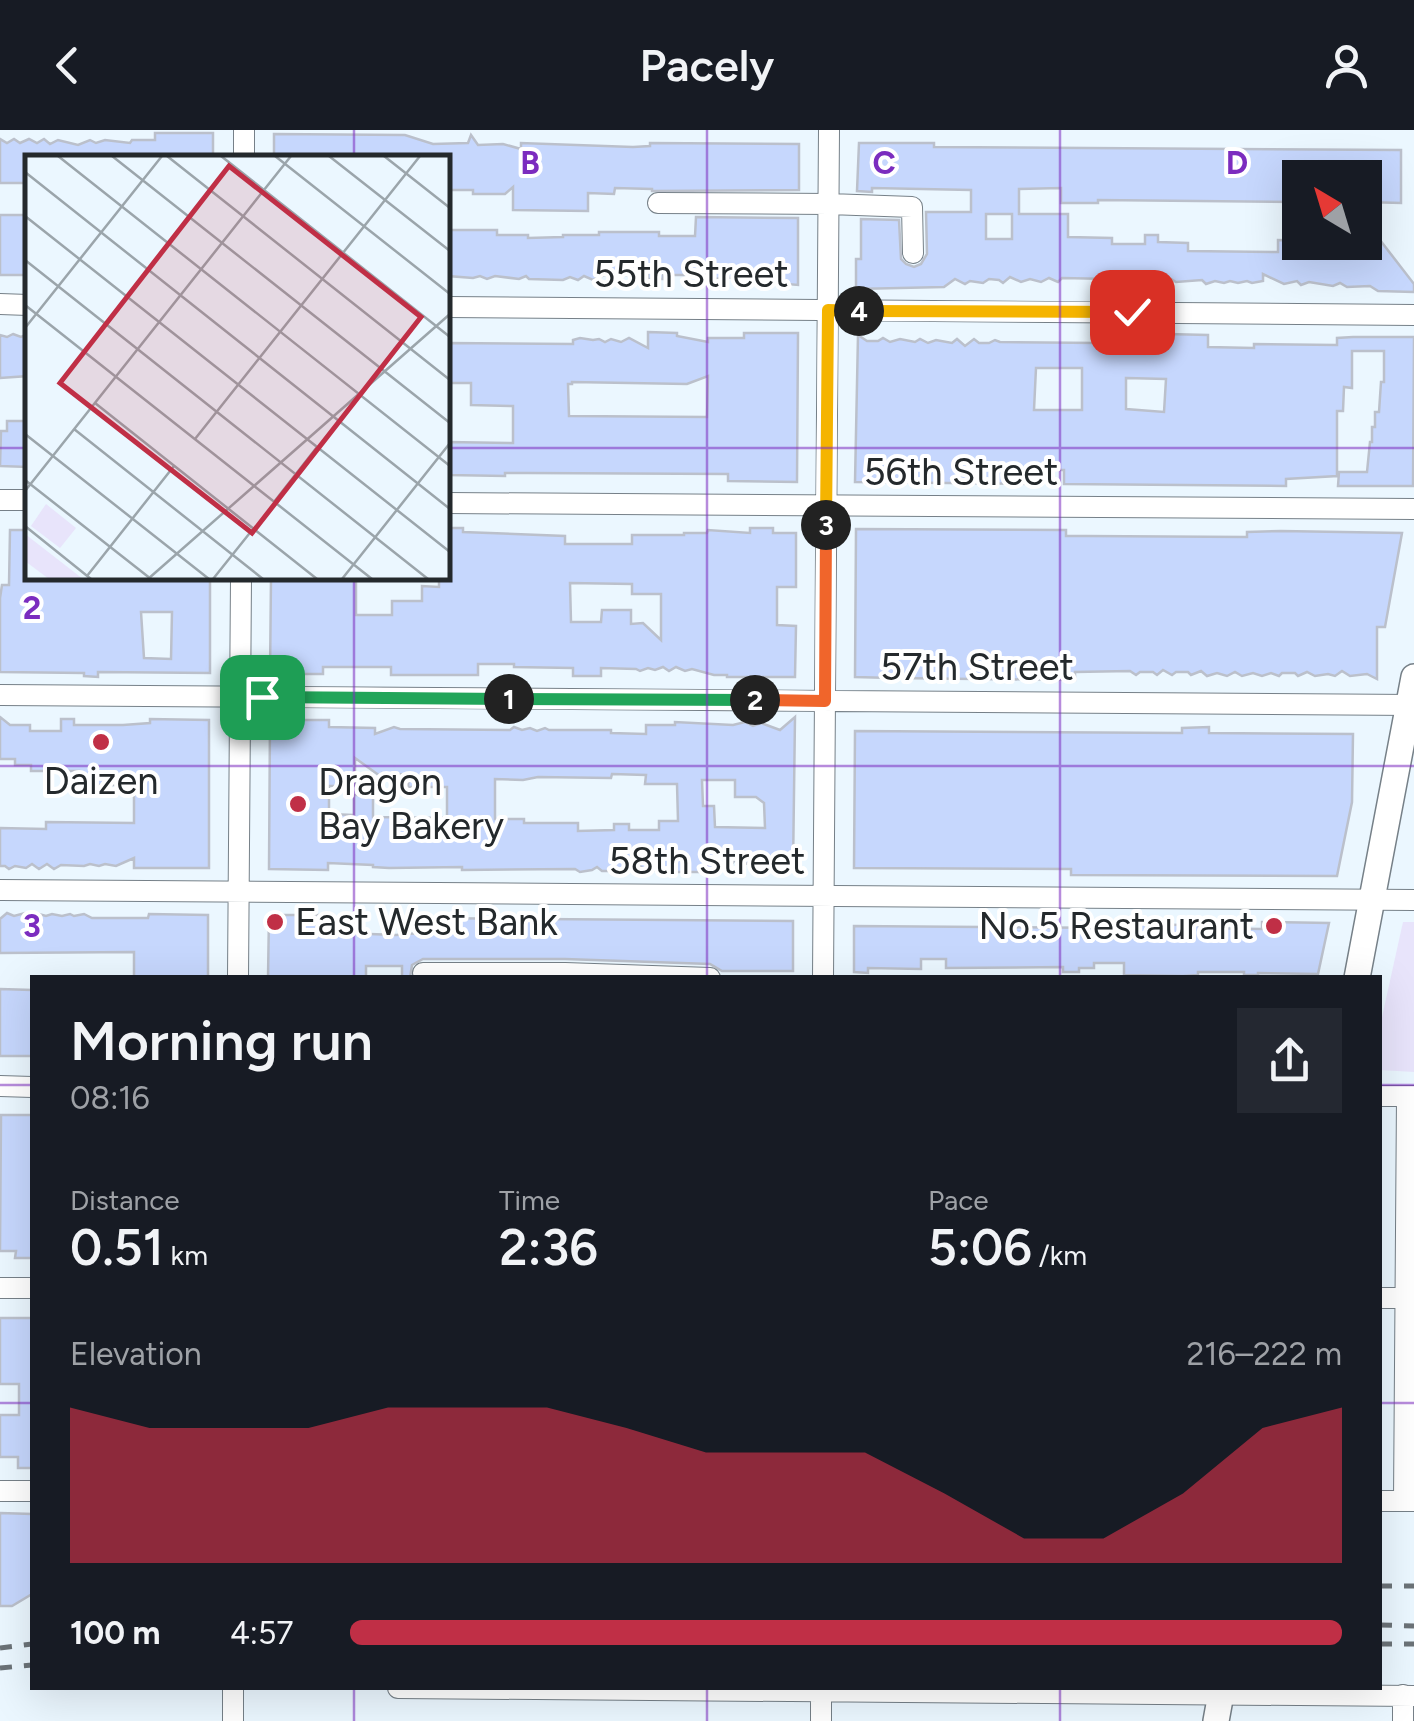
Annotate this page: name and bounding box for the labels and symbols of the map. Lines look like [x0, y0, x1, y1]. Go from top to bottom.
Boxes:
text: B [520, 144, 540, 182]
text: C [872, 144, 896, 182]
text: D [1226, 144, 1248, 182]
inset map [25, 155, 450, 580]
north arrow [1282, 160, 1382, 260]
street label: 55th Street [593, 251, 789, 297]
pin [1090, 270, 1175, 355]
pin: 4 [834, 286, 884, 336]
street label: 56th Street [864, 449, 1058, 495]
pin: 3 [801, 500, 851, 550]
text: 2 [23, 589, 41, 627]
street label: 57th Street [880, 644, 1074, 690]
pin [220, 655, 305, 740]
pin: 1 [484, 674, 534, 724]
pin: 2 [730, 675, 780, 725]
marker: Daizen [90, 731, 112, 753]
place label: Daizen [44, 758, 158, 804]
place label: Dragon Bay Bakery [318, 759, 504, 849]
marker: Dragon Bay Bakery [287, 793, 309, 815]
street label: 58th Street [609, 838, 805, 884]
place label: East West Bank [295, 899, 558, 945]
place label: No.5 Restaurant [979, 903, 1254, 949]
text: 3 [23, 907, 41, 945]
marker: East West Bank [264, 911, 286, 933]
marker: No.5 Restaurant [1263, 915, 1285, 937]

